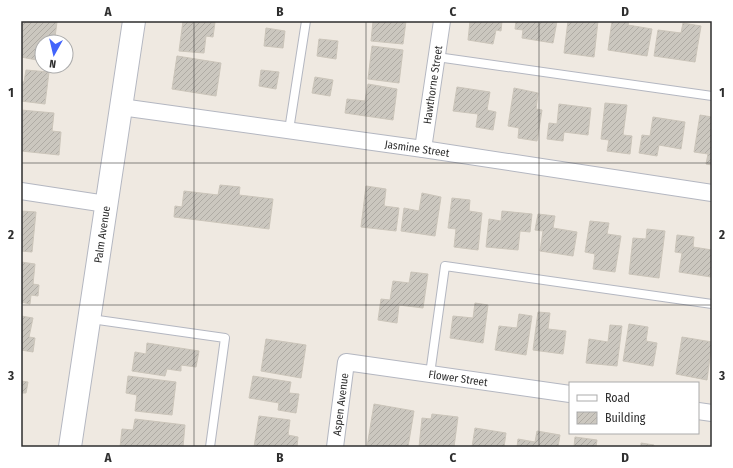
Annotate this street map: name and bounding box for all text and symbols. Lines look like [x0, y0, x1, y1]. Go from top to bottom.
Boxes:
text: A [103, 4, 112, 19]
text: B [276, 4, 284, 19]
text: C [450, 4, 457, 19]
text: D [621, 4, 629, 19]
north arrow [34, 34, 74, 74]
street label: Hawthorne Street [420, 44, 445, 125]
text: N [49, 57, 57, 70]
text: 1 [8, 85, 14, 100]
text: 1 [719, 85, 725, 100]
street label: Jasmine Street [384, 137, 451, 160]
street label: Palm Avenue [91, 205, 113, 264]
text: 2 [7, 227, 14, 242]
text: 2 [718, 227, 725, 242]
street label: Flower Street [428, 367, 489, 389]
text: 3 [7, 368, 14, 383]
text: 3 [718, 368, 725, 383]
street label: Aspen Avenue [330, 372, 351, 437]
legend [569, 382, 699, 434]
text: Road [605, 391, 630, 405]
text: Building [605, 411, 646, 425]
text: A [103, 450, 112, 465]
text: B [276, 450, 284, 465]
text: C [450, 450, 457, 465]
text: D [621, 450, 629, 465]

